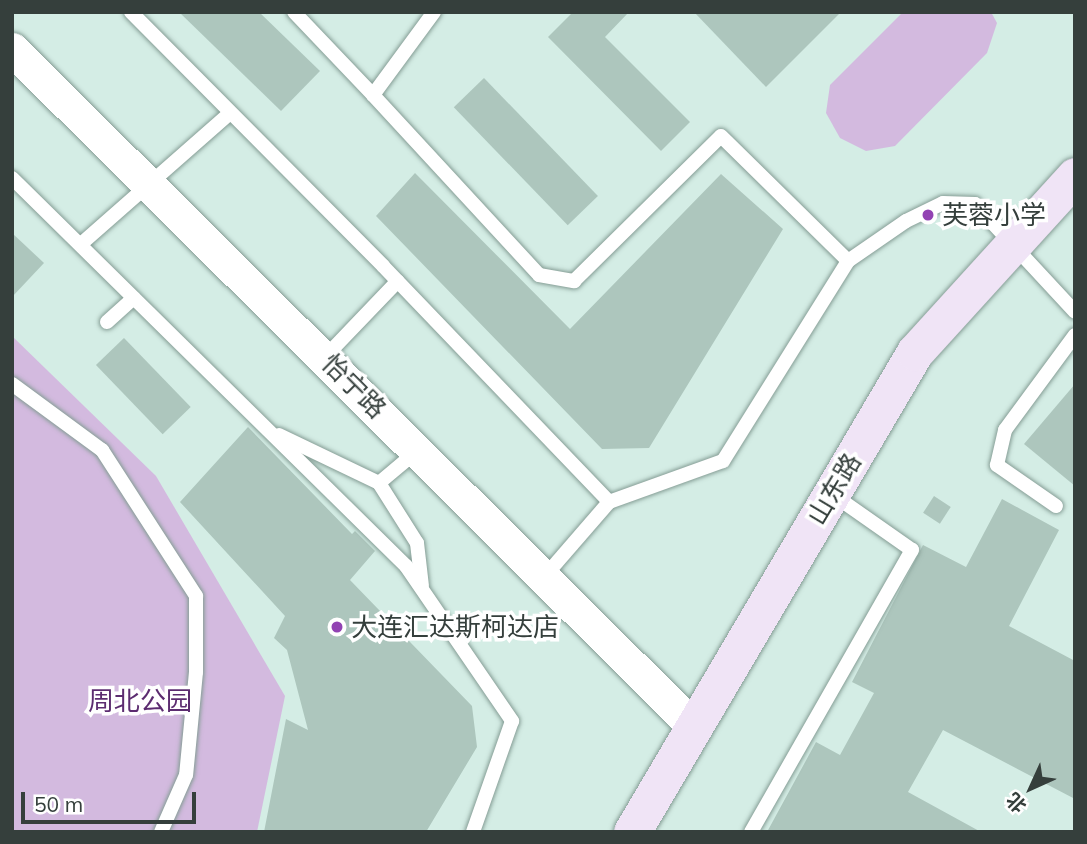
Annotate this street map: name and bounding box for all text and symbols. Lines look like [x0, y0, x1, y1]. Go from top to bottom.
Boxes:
place label: 芙蓉小学 [942, 199, 1046, 231]
marker: 芙蓉小学 [920, 207, 936, 223]
street label: 怡宁路 [315, 347, 393, 425]
street label: 山东路 [801, 448, 867, 530]
place label: 大连汇达斯柯达店 [351, 611, 559, 643]
marker: 大连汇达斯柯达店 [329, 619, 345, 635]
park label: 周北公园 [88, 685, 192, 717]
north arrow [996, 753, 1066, 823]
scale bar [24, 778, 200, 822]
text: 北 [1001, 788, 1031, 818]
text: 50 m [34, 791, 83, 817]

